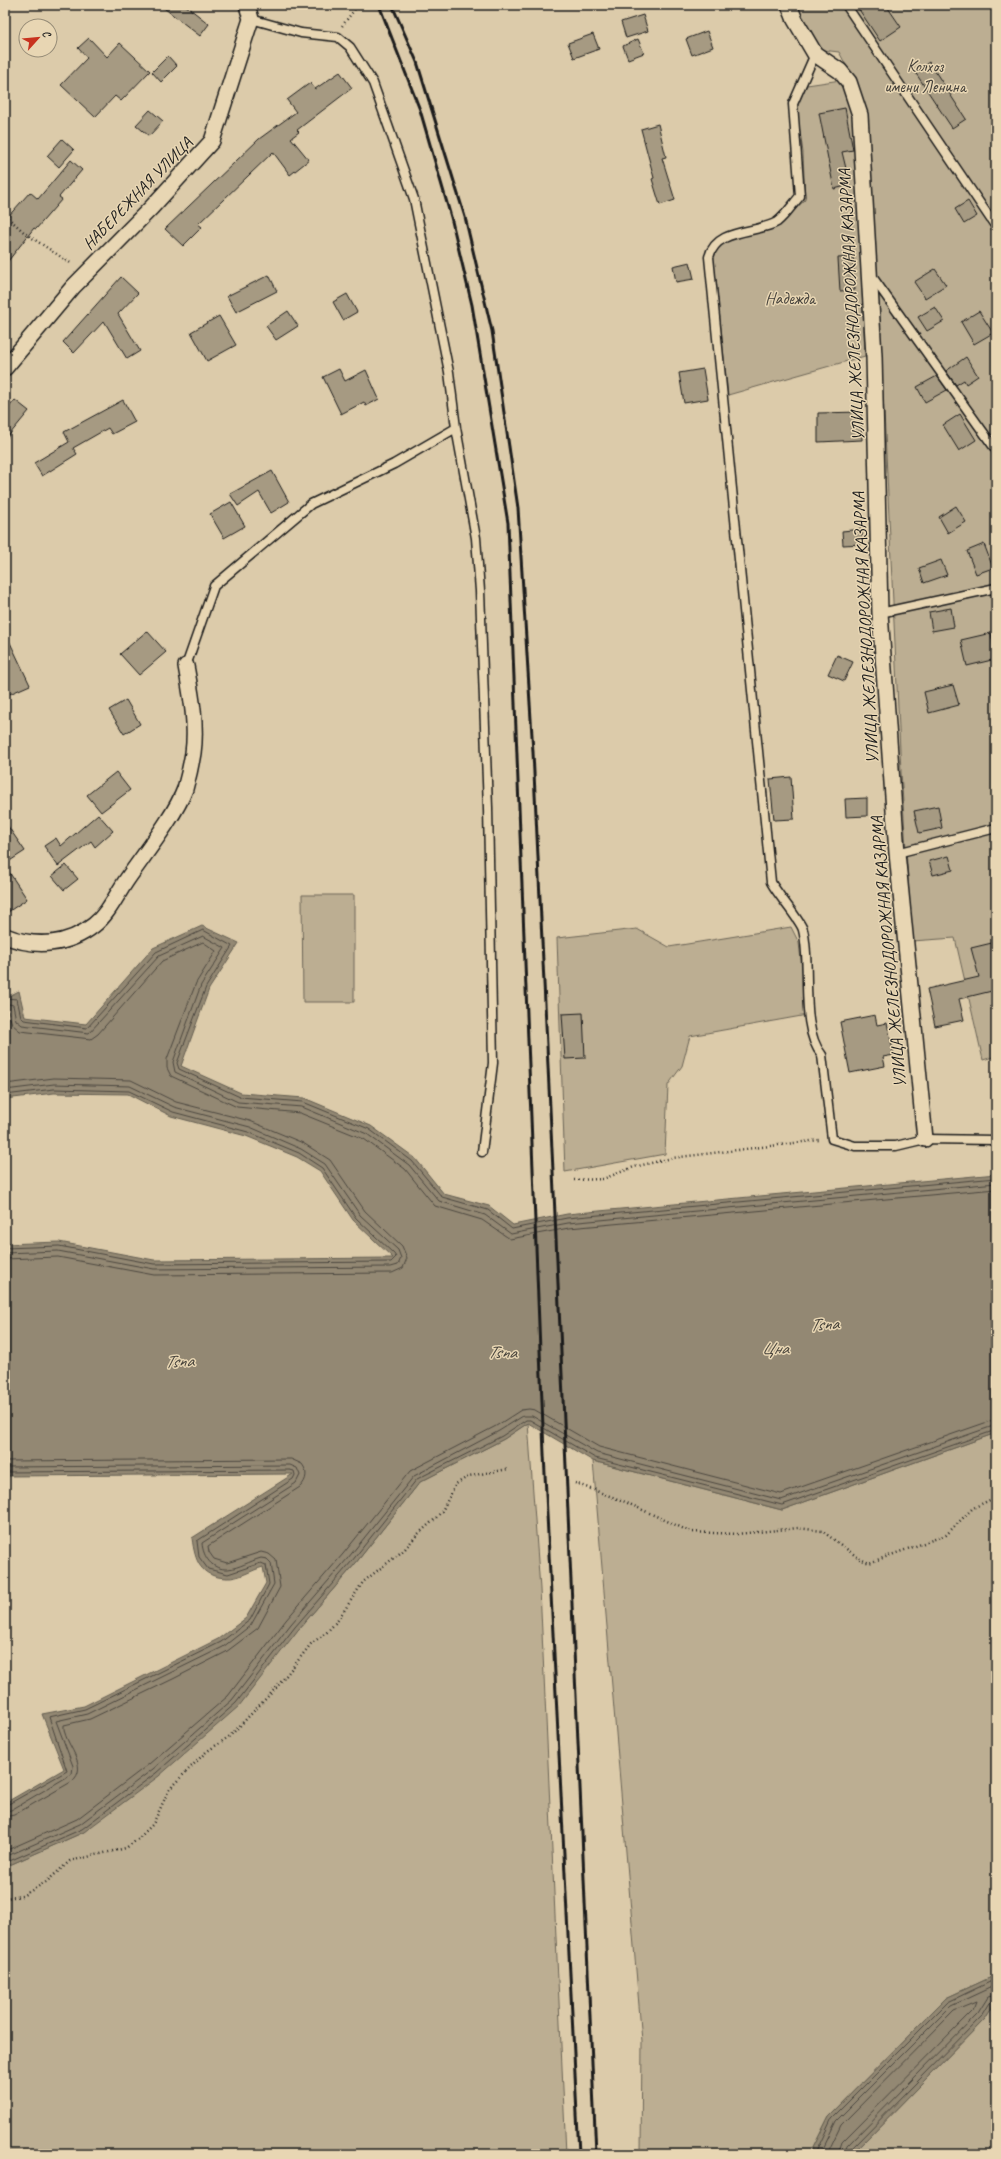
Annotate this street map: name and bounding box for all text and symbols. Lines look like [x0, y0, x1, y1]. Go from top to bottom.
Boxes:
north arrow [18, 18, 58, 58]
text: С [39, 28, 55, 40]
park label: Колхоз имени Ленина [884, 56, 968, 97]
street label: НАБЕРЕЖНАЯ УЛИЦА [78, 132, 197, 254]
street label: УЛИЦА ЖЕЛЕЗНОДОРОЖНАЯ КАЗАРМА [834, 167, 869, 441]
park label: Надежда [765, 288, 817, 309]
street label: УЛИЦА ЖЕЛЕЗНОДОРОЖНАЯ КАЗАРМА [848, 490, 883, 764]
street label: УЛИЦА ЖЕЛЕЗНОДОРОЖНАЯ КАЗАРМА [866, 814, 911, 1088]
water label: Tsna [809, 1312, 841, 1336]
water label: Цна [762, 1337, 791, 1359]
water label: Tsna [487, 1341, 519, 1363]
water label: Tsna [164, 1349, 196, 1373]

